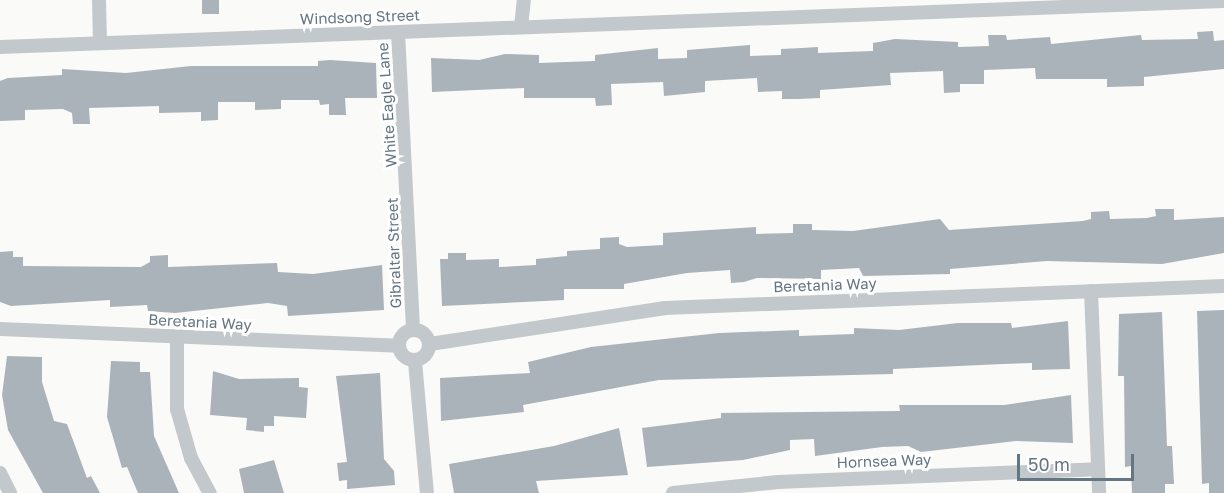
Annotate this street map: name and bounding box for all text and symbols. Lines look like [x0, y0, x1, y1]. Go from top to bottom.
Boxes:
street label: Windsong Street [300, 6, 420, 28]
street label: White Eagle Lane [374, 42, 400, 168]
street label: Gibraltar Street [383, 197, 405, 309]
street label: Beretania Way [773, 274, 877, 296]
street label: Beretania Way [148, 310, 252, 334]
scale bar [1020, 442, 1137, 480]
street label: Hornsea Way [836, 450, 932, 472]
text: 50 m [1028, 453, 1070, 475]

